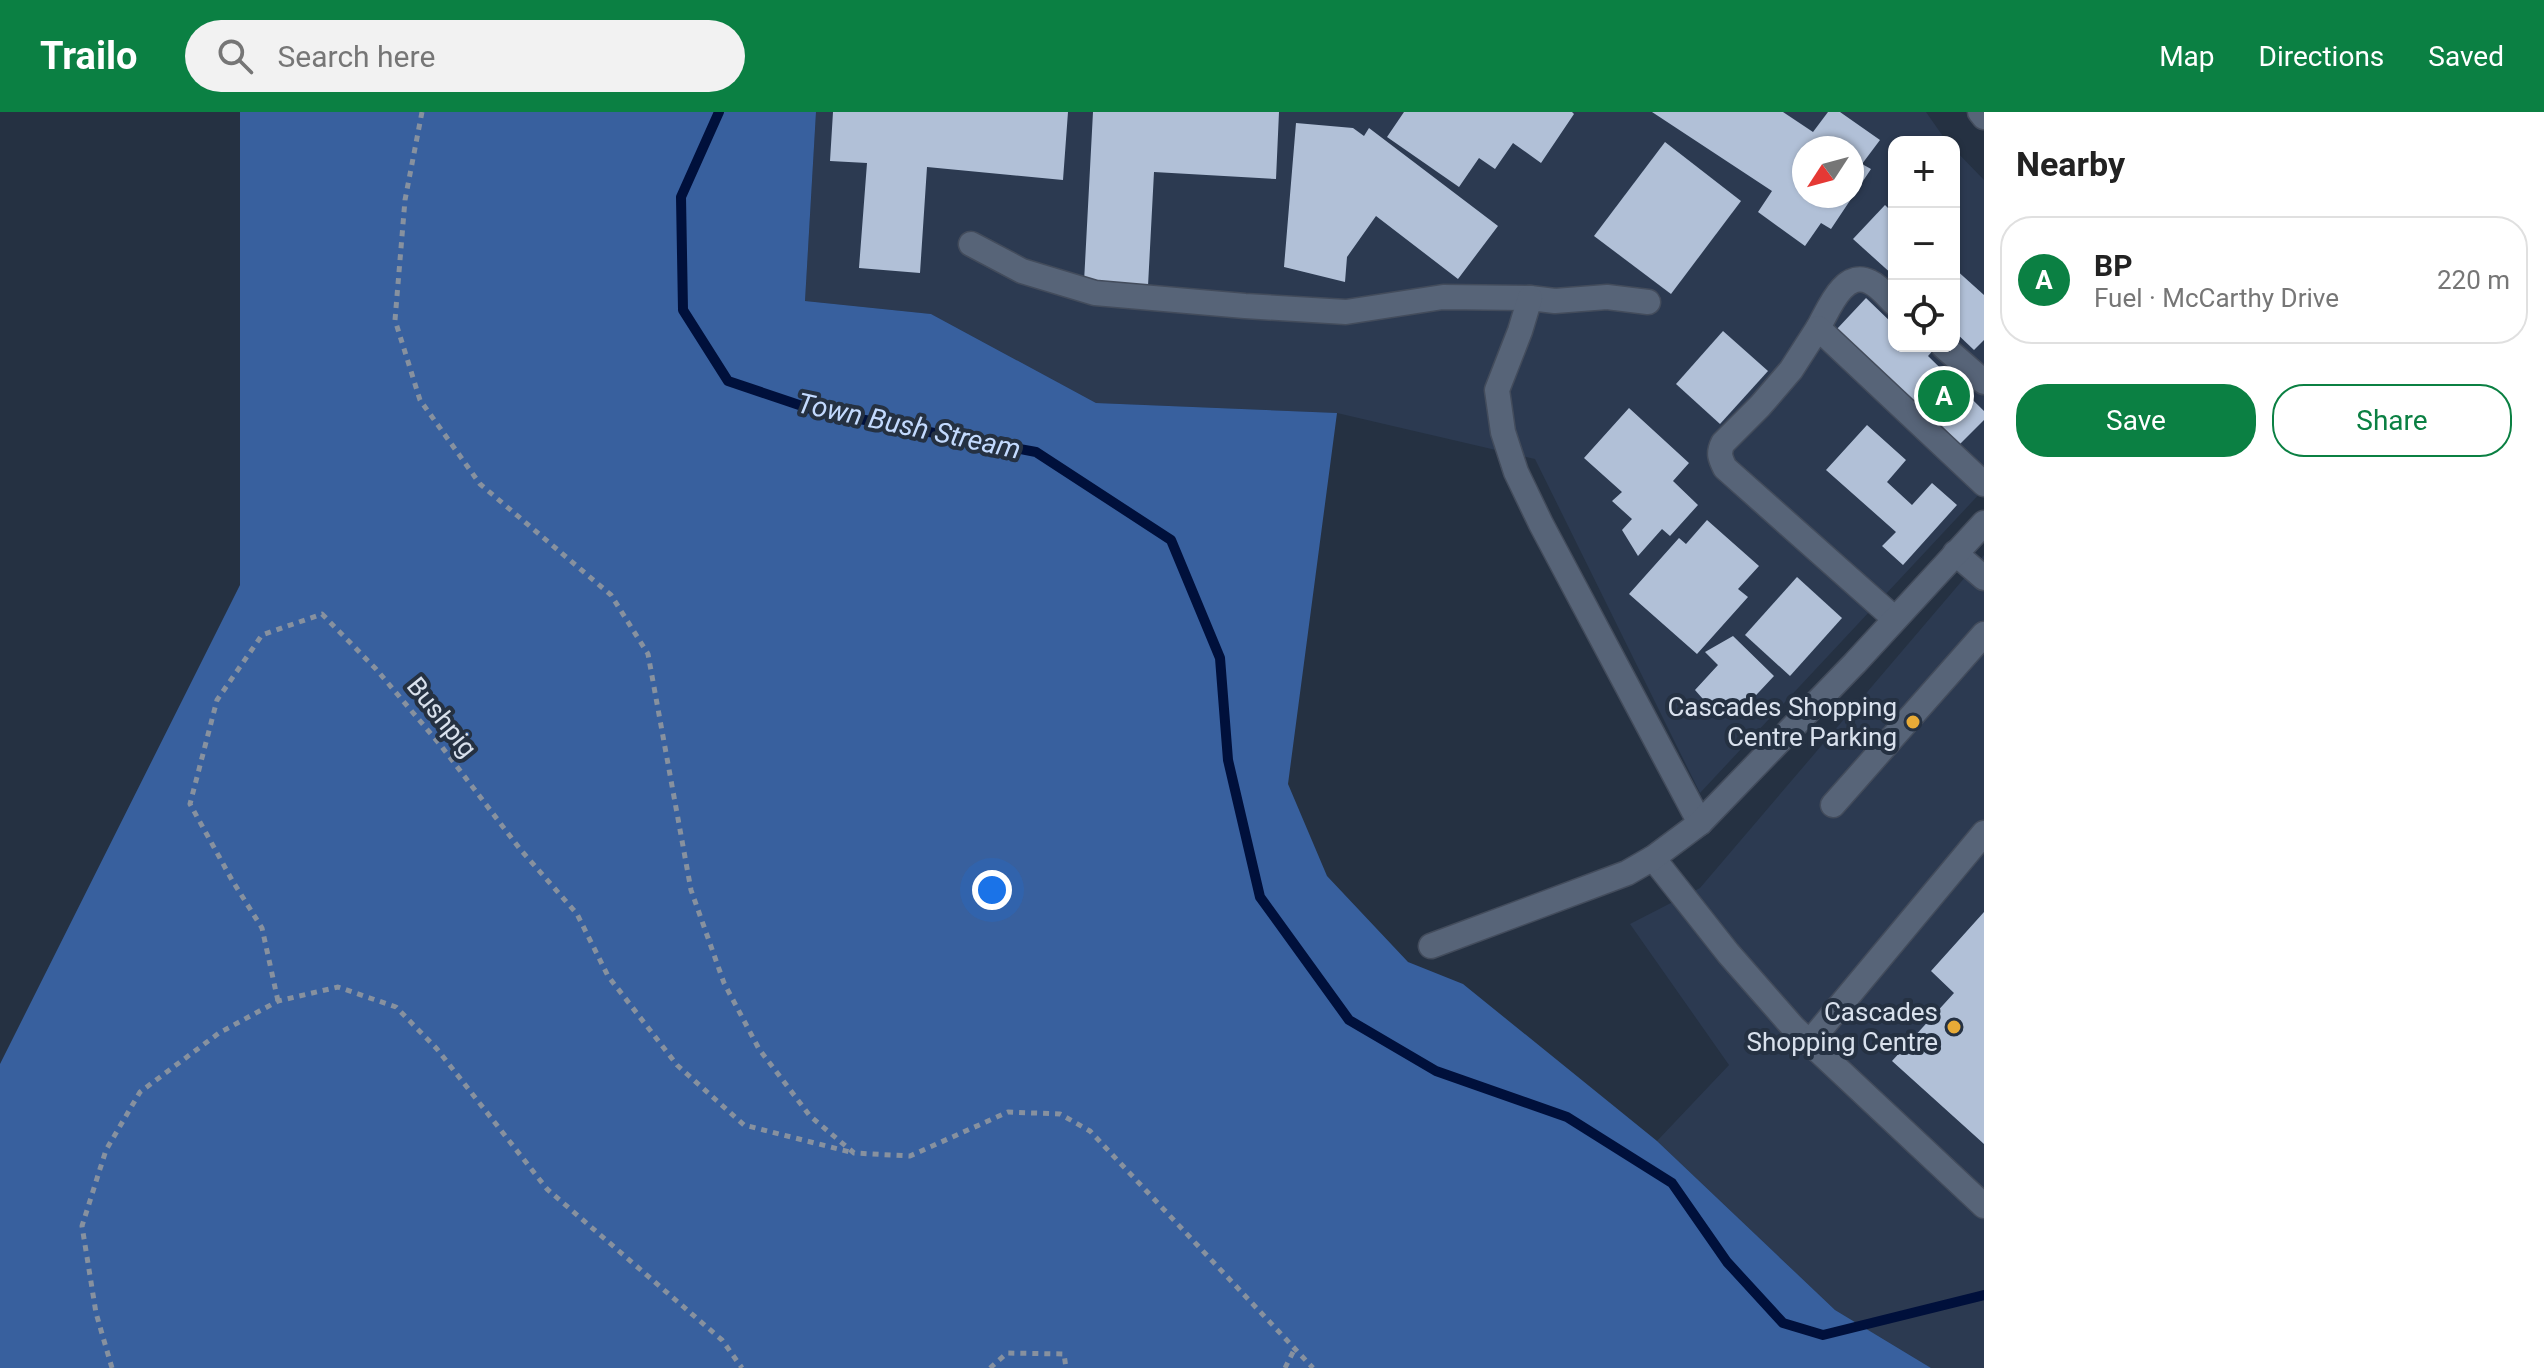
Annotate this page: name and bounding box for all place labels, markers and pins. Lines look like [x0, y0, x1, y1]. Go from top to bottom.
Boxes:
pin: A [1918, 366, 1970, 426]
place label: Cascades Shopping Centre Parking [1667, 692, 1897, 752]
marker: Cascades Shopping Centre Parking [1904, 713, 1922, 731]
place label: Cascades Shopping Centre [1747, 997, 1938, 1057]
marker: Cascades Shopping Centre [1945, 1018, 1963, 1036]

